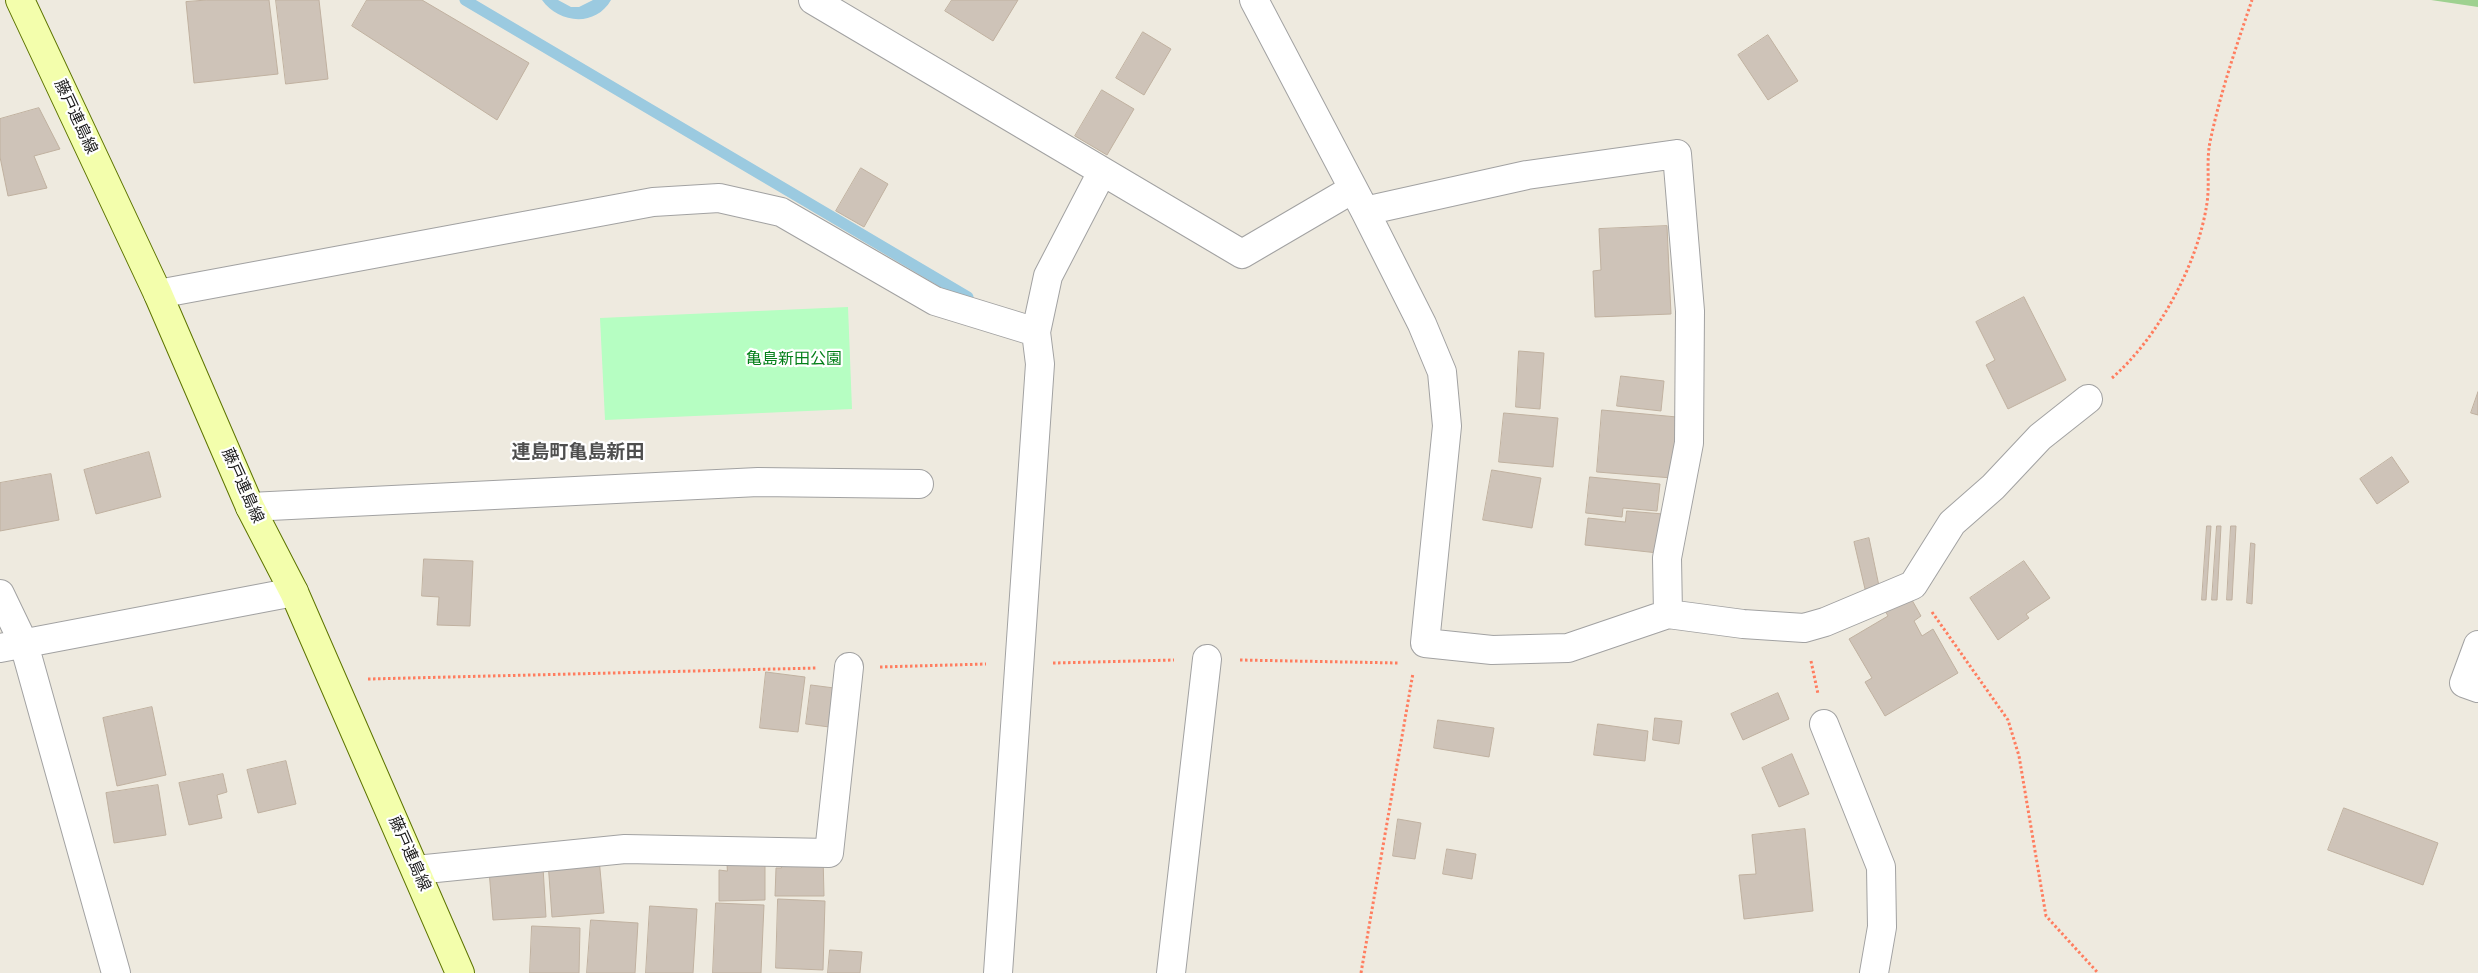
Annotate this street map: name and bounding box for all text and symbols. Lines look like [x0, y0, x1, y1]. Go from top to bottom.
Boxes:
street label: 藤戸連島線 [49, 77, 101, 157]
park label: 亀島新田公園 [746, 350, 842, 370]
district label: 連島町亀島新田 [512, 442, 644, 464]
street label: 藤戸連島線 [217, 446, 267, 526]
street label: 藤戸連島線 [384, 814, 434, 894]

